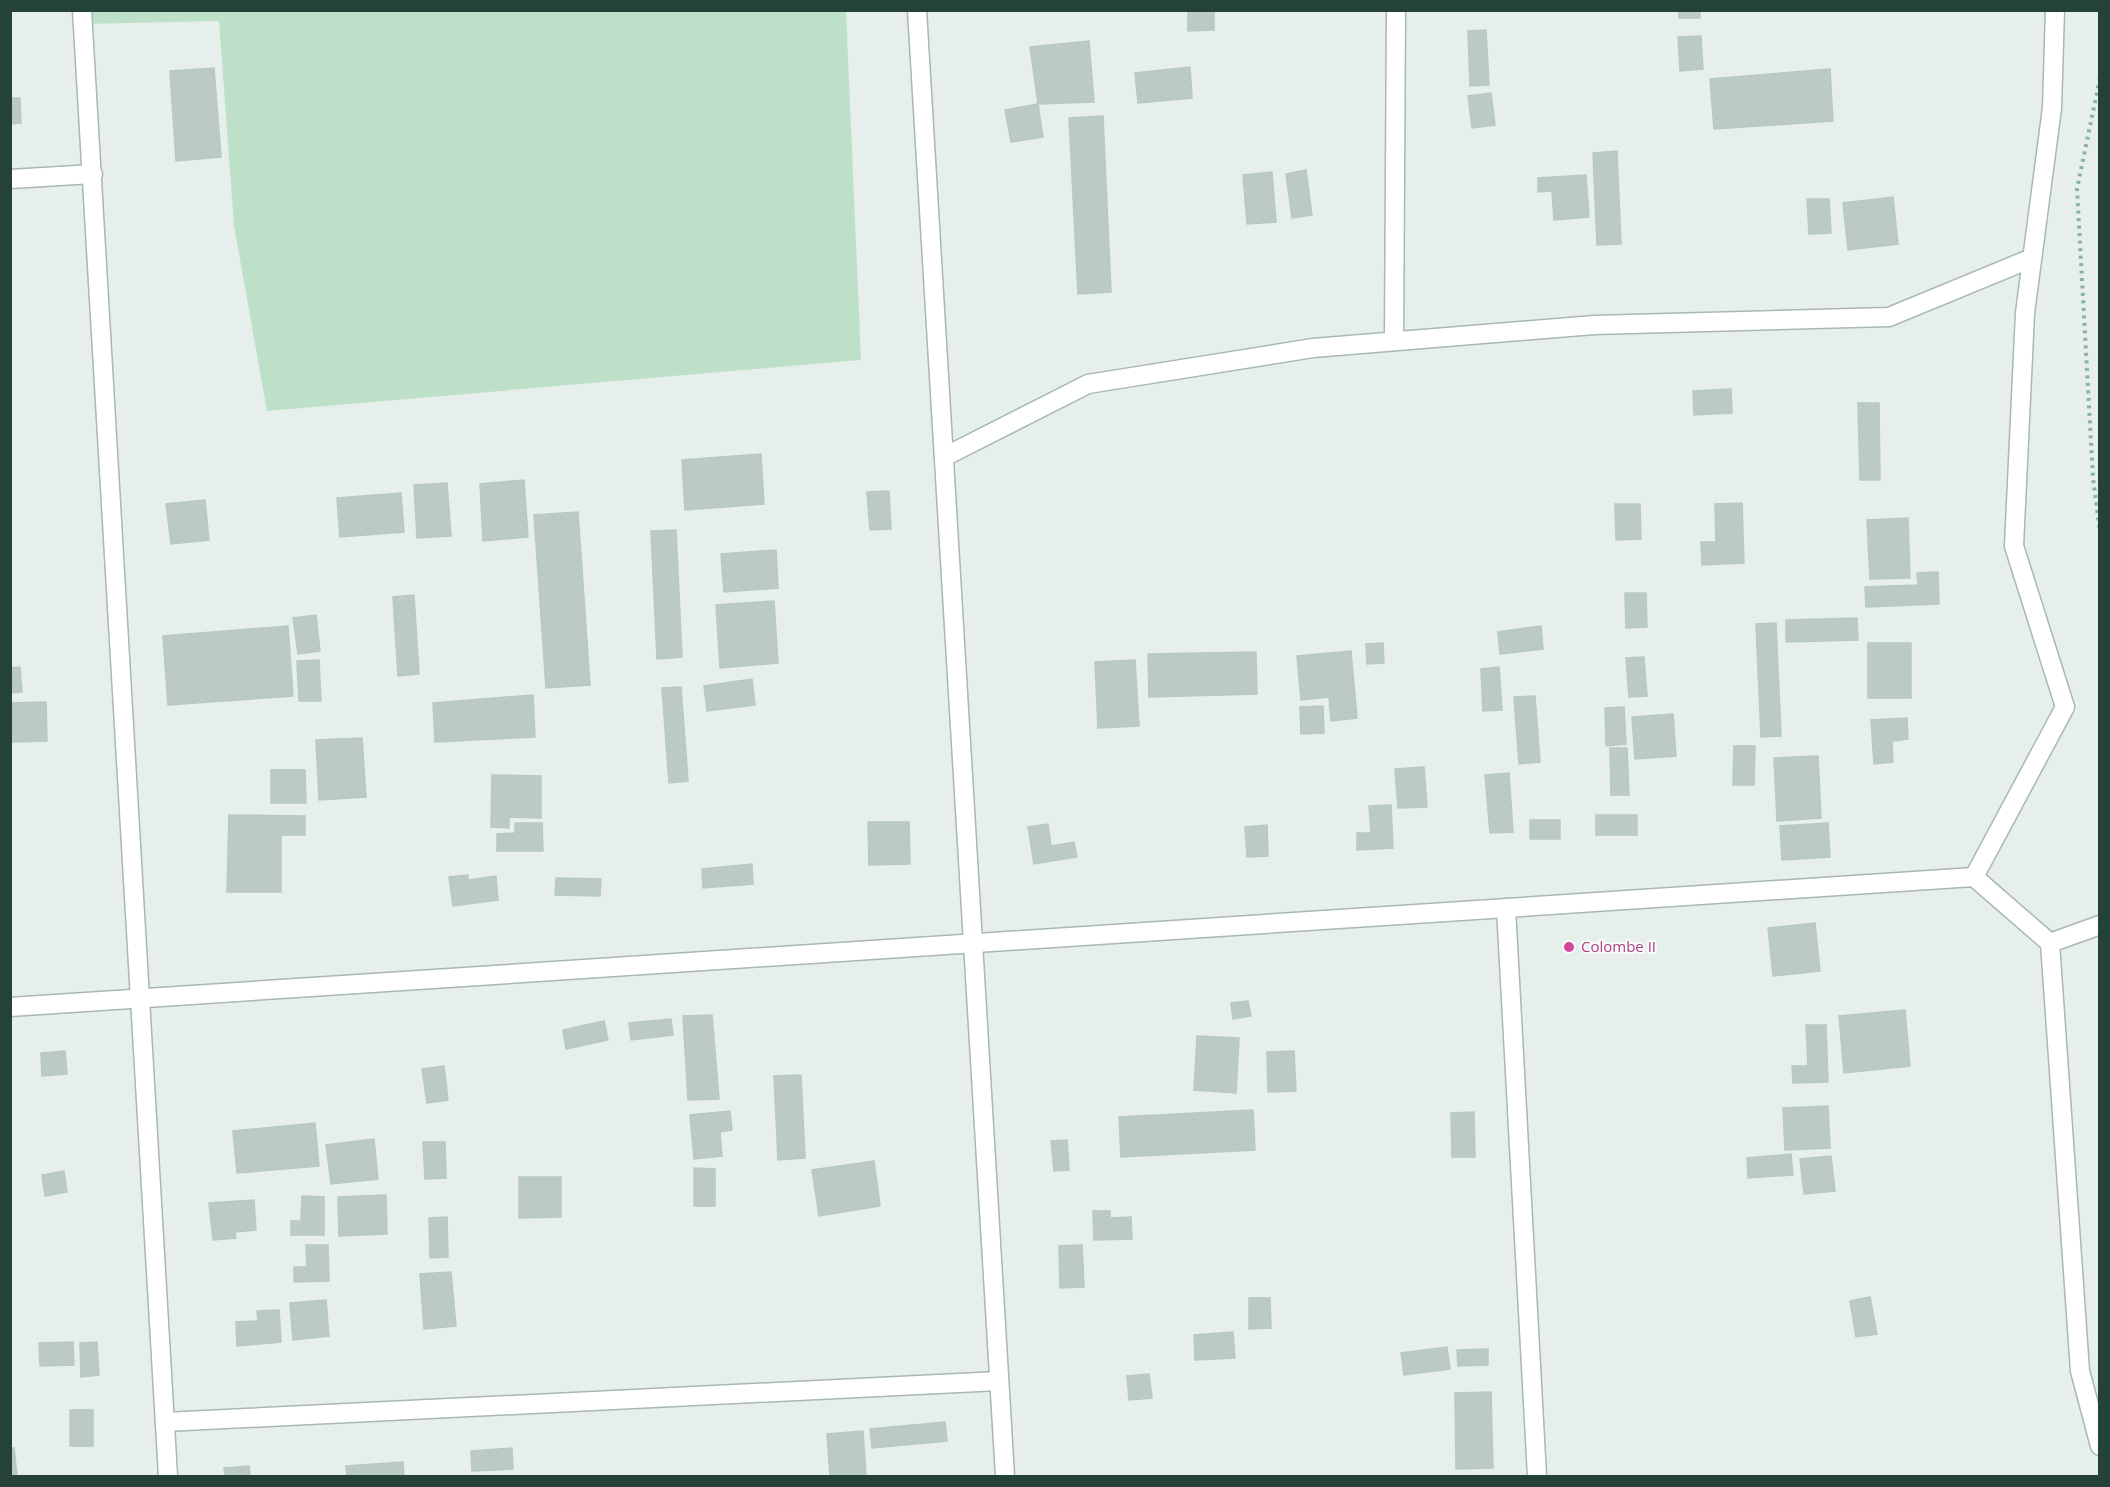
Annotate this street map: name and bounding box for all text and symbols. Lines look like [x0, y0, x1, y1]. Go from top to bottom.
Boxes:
place label: Colombe II [1581, 936, 1656, 956]
marker: Colombe II [1562, 940, 1576, 954]

